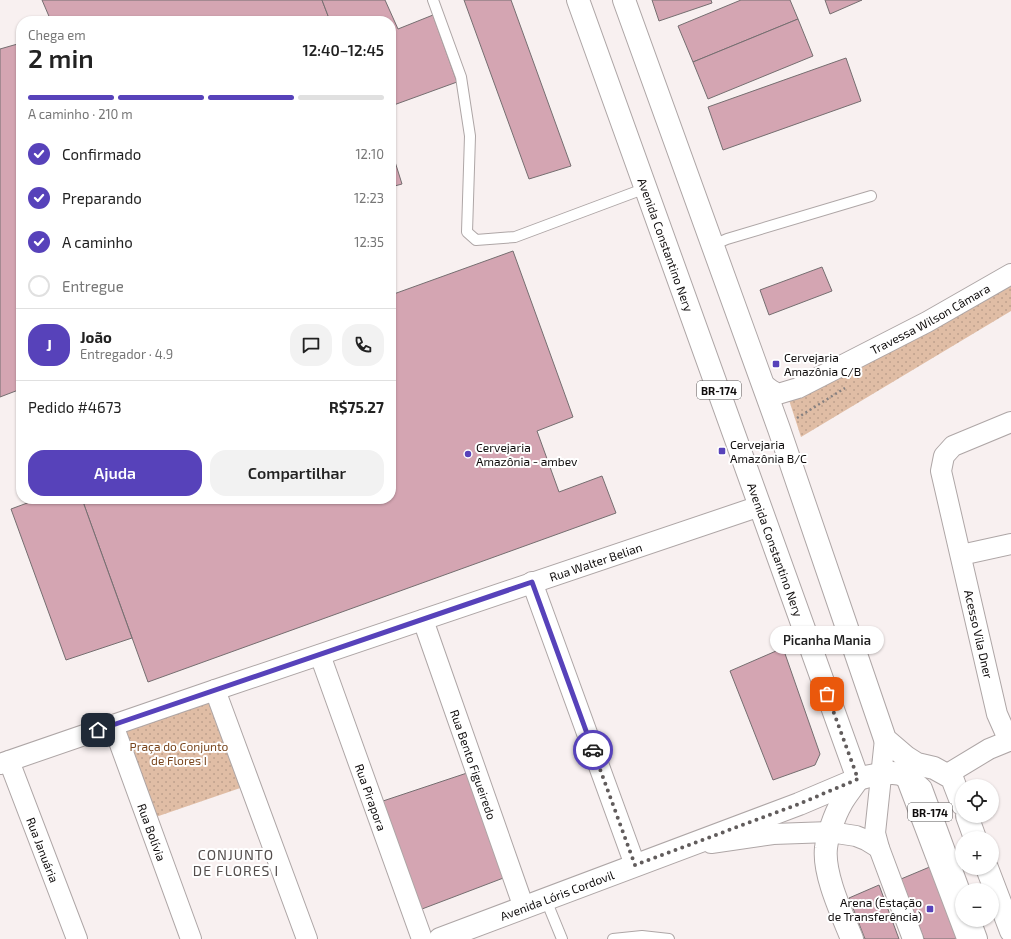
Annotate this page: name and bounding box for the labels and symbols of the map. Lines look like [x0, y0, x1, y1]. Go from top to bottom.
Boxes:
street label: Avenida Constantino Nery [635, 176, 697, 314]
street label: Travessa Wilson Câmara [868, 281, 992, 357]
place label: Cervejaria Amazônia C/B [784, 350, 861, 378]
marker: Cervejaria Amazônia C/B [771, 359, 781, 369]
road number: BR-174 [697, 381, 741, 399]
place label: Cervejaria Amazônia B/C [730, 437, 807, 465]
place label: Cervejaria Amazônia - ambev [476, 440, 578, 468]
marker: Cervejaria Amazônia B/C [717, 446, 727, 456]
marker: Cervejaria Amazônia - ambev [463, 449, 473, 459]
street label: Avenida Constantino Nery [745, 481, 806, 619]
street label: Rua Walter Belian [547, 539, 644, 584]
street label: Acesso Vila Dner [962, 588, 996, 680]
callout: Picanha Mania [770, 626, 884, 654]
pin [810, 677, 844, 711]
street label: Rua Bento Figueiredo [448, 707, 499, 821]
pin [81, 713, 115, 747]
courier [573, 730, 613, 770]
park label: Praça do Conjunto de Flores I [130, 739, 229, 767]
street label: Rua Pirapora [353, 762, 389, 833]
street label: Rua Bolívia [135, 801, 169, 863]
road number: BR-174 [908, 803, 952, 821]
street label: Rua Januária [24, 815, 62, 884]
district label: CONJUNTO DE FLORES I [193, 846, 279, 879]
street label: Avenida Lóris Cordovil [498, 867, 616, 923]
place label: Arena (Estação de Transferência) [828, 895, 922, 923]
marker: Arena (Estação de Transferência) [925, 904, 935, 914]

